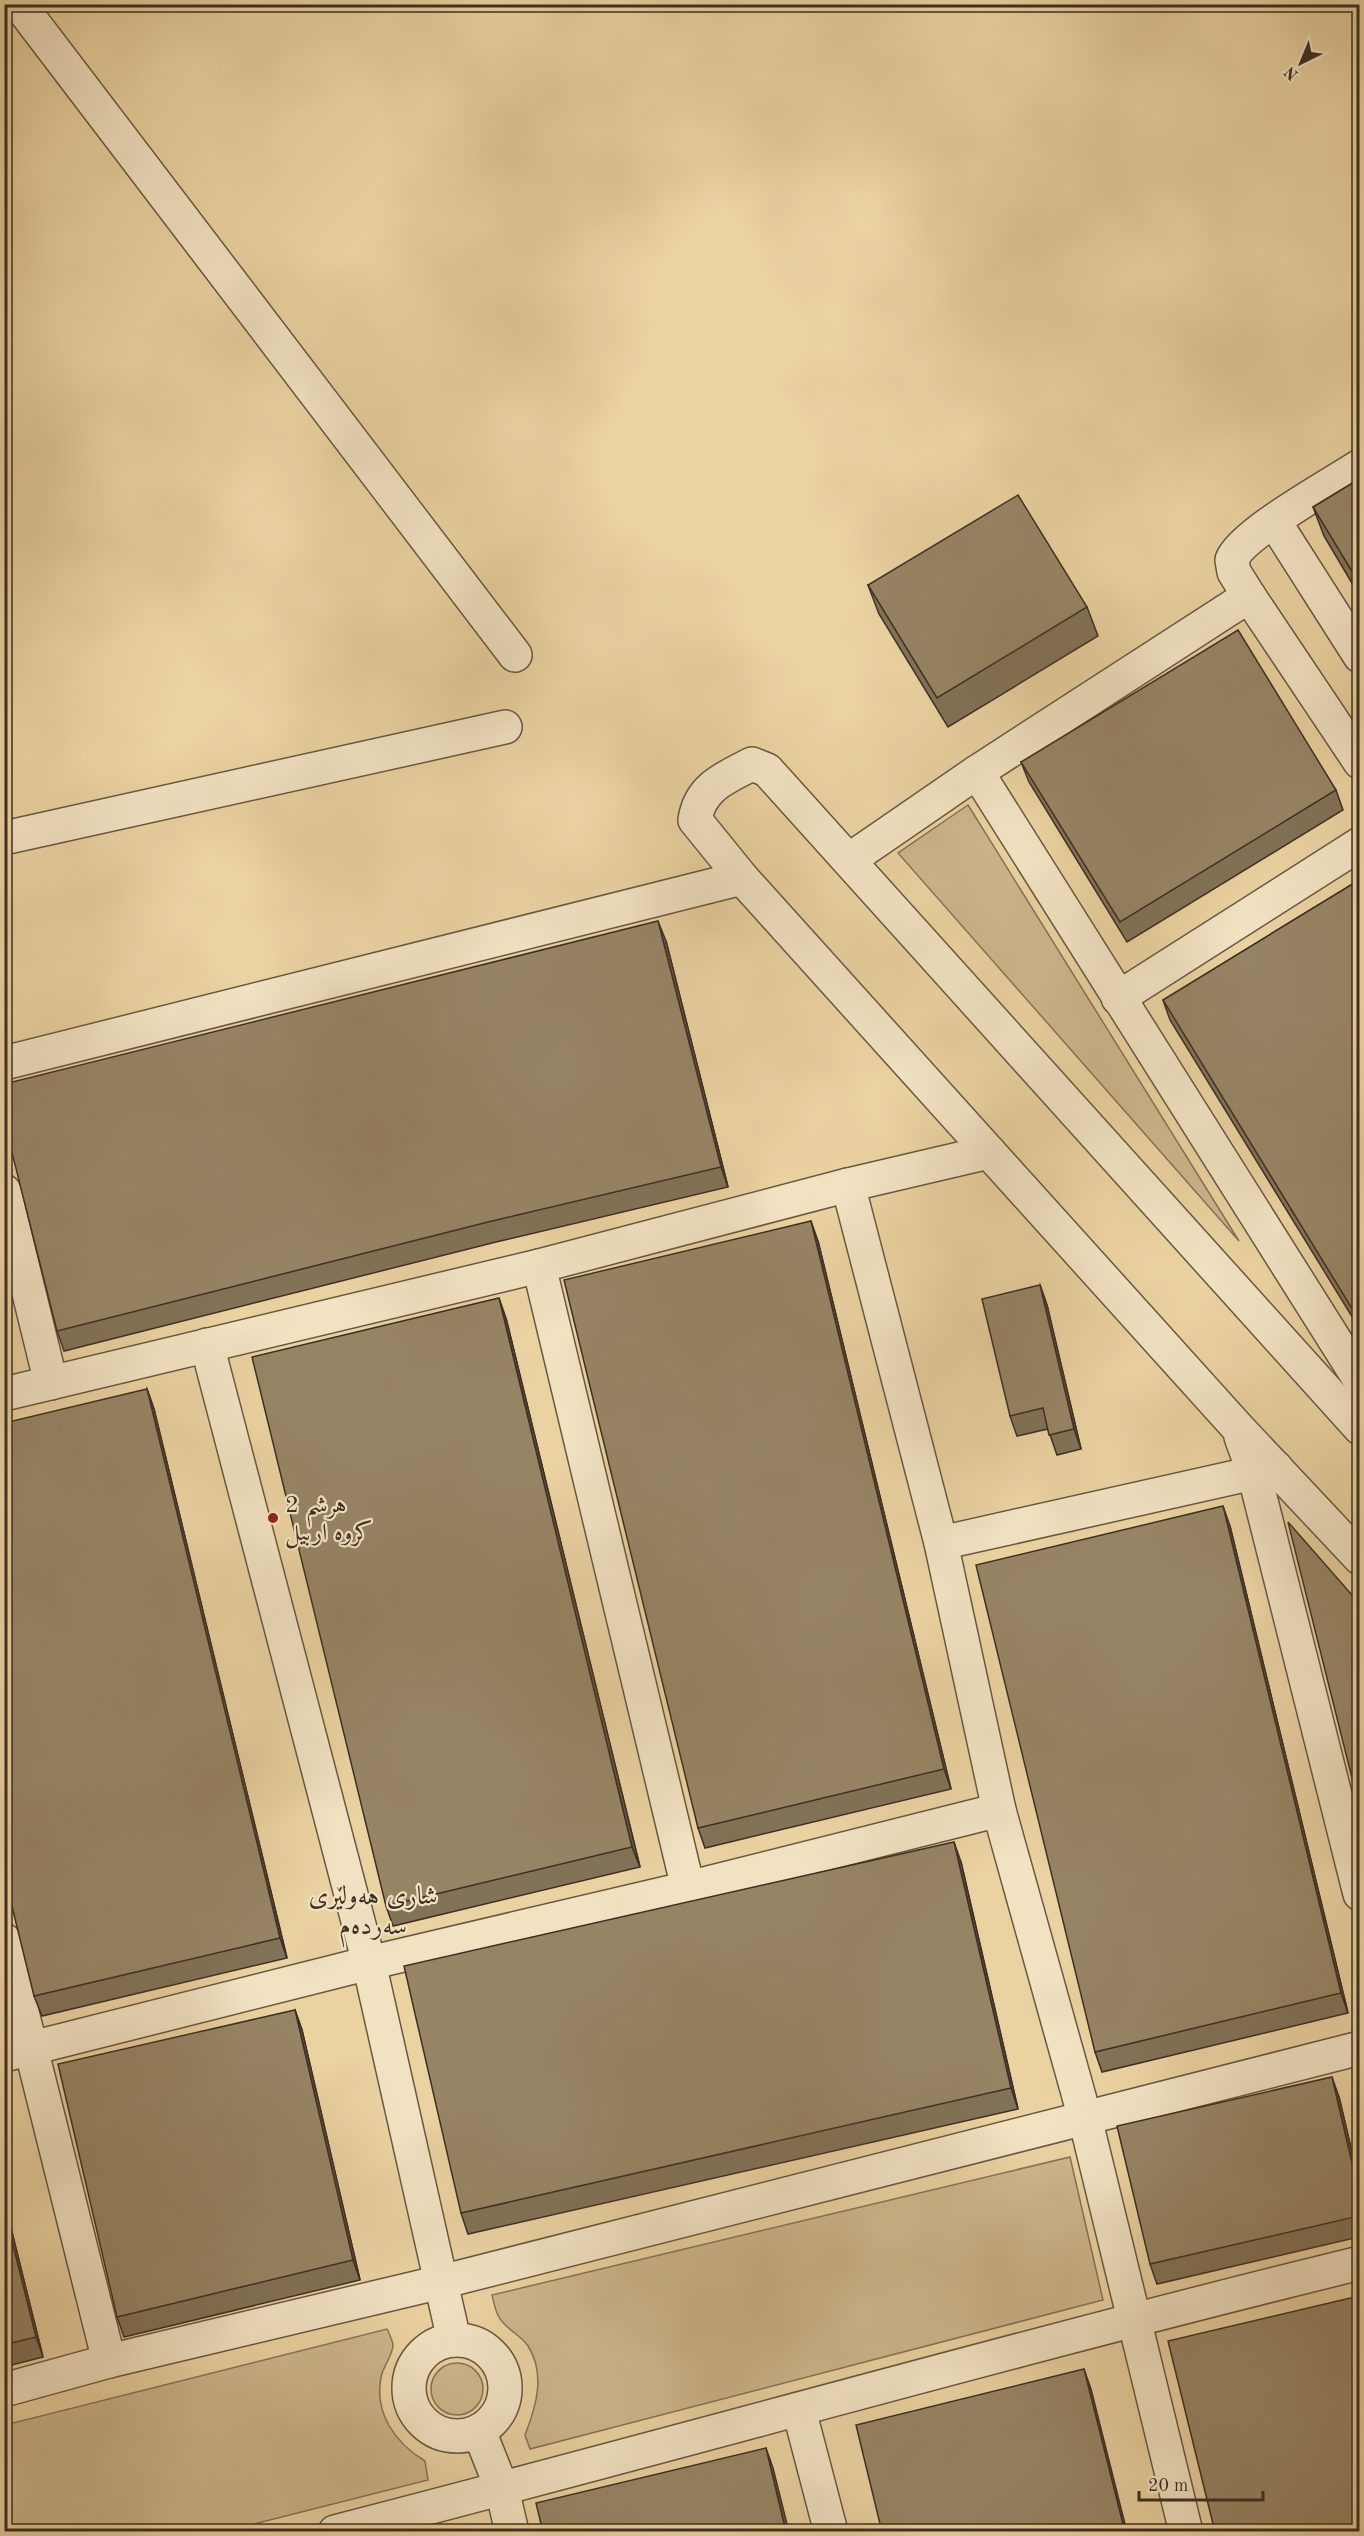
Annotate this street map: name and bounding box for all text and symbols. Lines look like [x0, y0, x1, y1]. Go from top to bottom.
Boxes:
north arrow [1271, 33, 1331, 93]
text: N [1282, 62, 1302, 83]
place label: هرشم 2 كروه اربيل [285, 1494, 373, 1549]
marker: هرشم 2 كروه اربيل [266, 1511, 280, 1525]
district label: شاری هه‌ولێری سه‌رده‌م [309, 1884, 437, 1948]
scale bar [1139, 2464, 1264, 2502]
text: 20 m [1148, 2477, 1188, 2495]

